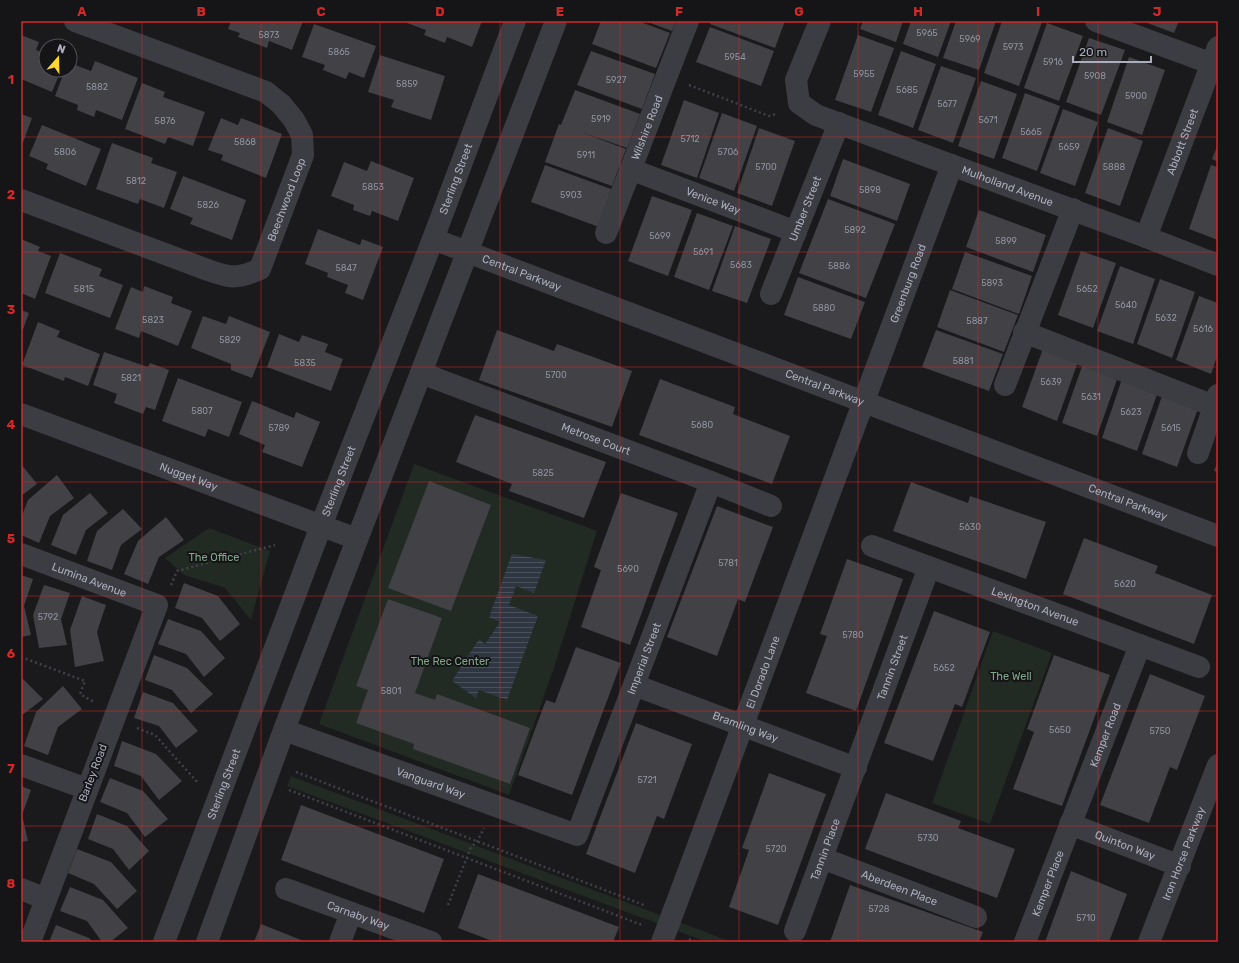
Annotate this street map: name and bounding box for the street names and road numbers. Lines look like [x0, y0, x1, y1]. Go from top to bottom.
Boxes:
street label: Wilshire Road [628, 93, 665, 162]
street label: Abbott Street [1164, 106, 1201, 177]
street label: Sterling Street [436, 141, 475, 216]
street label: Beechwood Loop [265, 156, 308, 243]
street label: Mulholland Avenue [960, 163, 1055, 209]
street label: Umber Street [786, 174, 824, 243]
street label: Venice Way [684, 184, 742, 217]
street label: Greenburg Road [887, 242, 928, 325]
street label: Central Parkway [480, 252, 563, 293]
street label: Central Parkway [784, 366, 866, 408]
street label: Metrose Court [560, 420, 633, 458]
street label: Sterling Street [319, 443, 358, 518]
street label: Nugget Way [158, 460, 220, 493]
street label: Central Parkway [1087, 481, 1169, 523]
street label: Lumina Avenue [50, 560, 129, 600]
street label: Lexington Avenue [990, 584, 1081, 628]
street label: Imperial Street [624, 620, 664, 696]
street label: Tannin Street [874, 632, 910, 702]
street label: El Dorado Lane [743, 634, 782, 710]
street label: Kemper Road [1087, 701, 1123, 769]
street label: Bramling Way [711, 708, 780, 745]
street label: Barley Road [76, 742, 110, 804]
street label: Sterling Street [204, 746, 243, 821]
street label: Vanguard Way [395, 764, 467, 801]
street label: Iron Horse Parkway [1159, 805, 1208, 902]
street label: Tannin Place [808, 817, 842, 882]
street label: Quinton Way [1093, 828, 1157, 862]
street label: Kemper Place [1029, 848, 1066, 918]
street label: Aberdeen Place [860, 867, 939, 908]
street label: Carnaby Way [325, 898, 391, 933]

